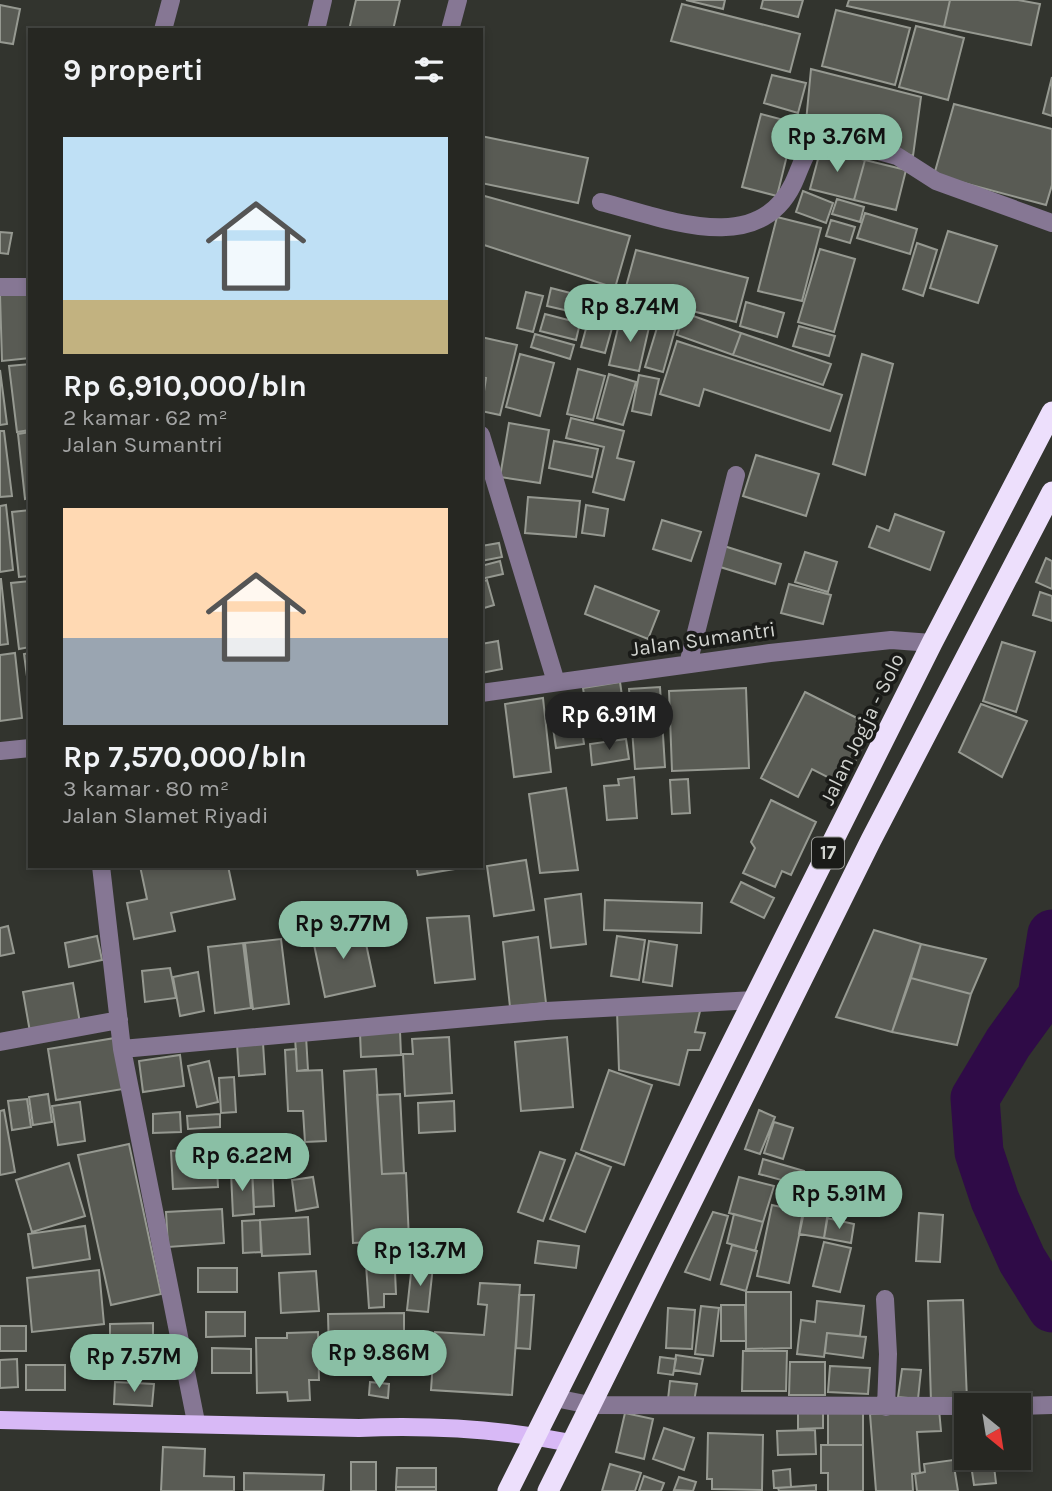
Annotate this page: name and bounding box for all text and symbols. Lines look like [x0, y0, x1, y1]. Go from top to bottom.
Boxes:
icon: filters [410, 51, 448, 89]
text: 9 properti [63, 52, 204, 88]
pin: Rp 3.76M [765, 114, 909, 174]
text: Rp 3.76M [787, 123, 887, 150]
icon: home [193, 183, 319, 309]
pin: Rp 8.74M [558, 284, 702, 344]
text: Rp 8.74M [580, 293, 680, 320]
text: Rp 6,910,000/bln [63, 368, 307, 404]
text: 2 kamar · 62 m² [63, 404, 228, 431]
text: Jalan Sumantri [63, 431, 223, 458]
icon: home [193, 554, 319, 680]
street label: Jalan Sumantri [629, 617, 777, 661]
street label: Jalan Jogja - Solo [815, 649, 909, 809]
pin: Rp 6.91M [537, 692, 681, 752]
text: Rp 6.91M [561, 701, 657, 728]
text: Rp 7,570,000/bln [63, 739, 307, 775]
text: 3 kamar · 80 m² [63, 775, 229, 802]
text: Jalan Slamet Riyadi [63, 802, 269, 829]
road number: 17 [812, 838, 844, 868]
pin: Rp 9.77M [271, 902, 415, 961]
text: Rp 9.77M [295, 910, 391, 937]
pin: Rp 6.22M [170, 1134, 314, 1193]
text: Rp 6.22M [191, 1142, 293, 1169]
pin: Rp 5.91M [767, 1172, 911, 1231]
text: Rp 5.91M [791, 1180, 887, 1207]
pin: Rp 13.7M [348, 1228, 492, 1288]
text: Rp 13.7M [373, 1237, 467, 1264]
pin: Rp 9.86M [307, 1330, 451, 1390]
pin: Rp 7.57M [62, 1334, 206, 1394]
text: Rp 9.86M [328, 1339, 430, 1366]
text: Rp 7.57M [86, 1343, 182, 1370]
north arrow [954, 1393, 1031, 1470]
map controls [954, 1393, 1031, 1470]

